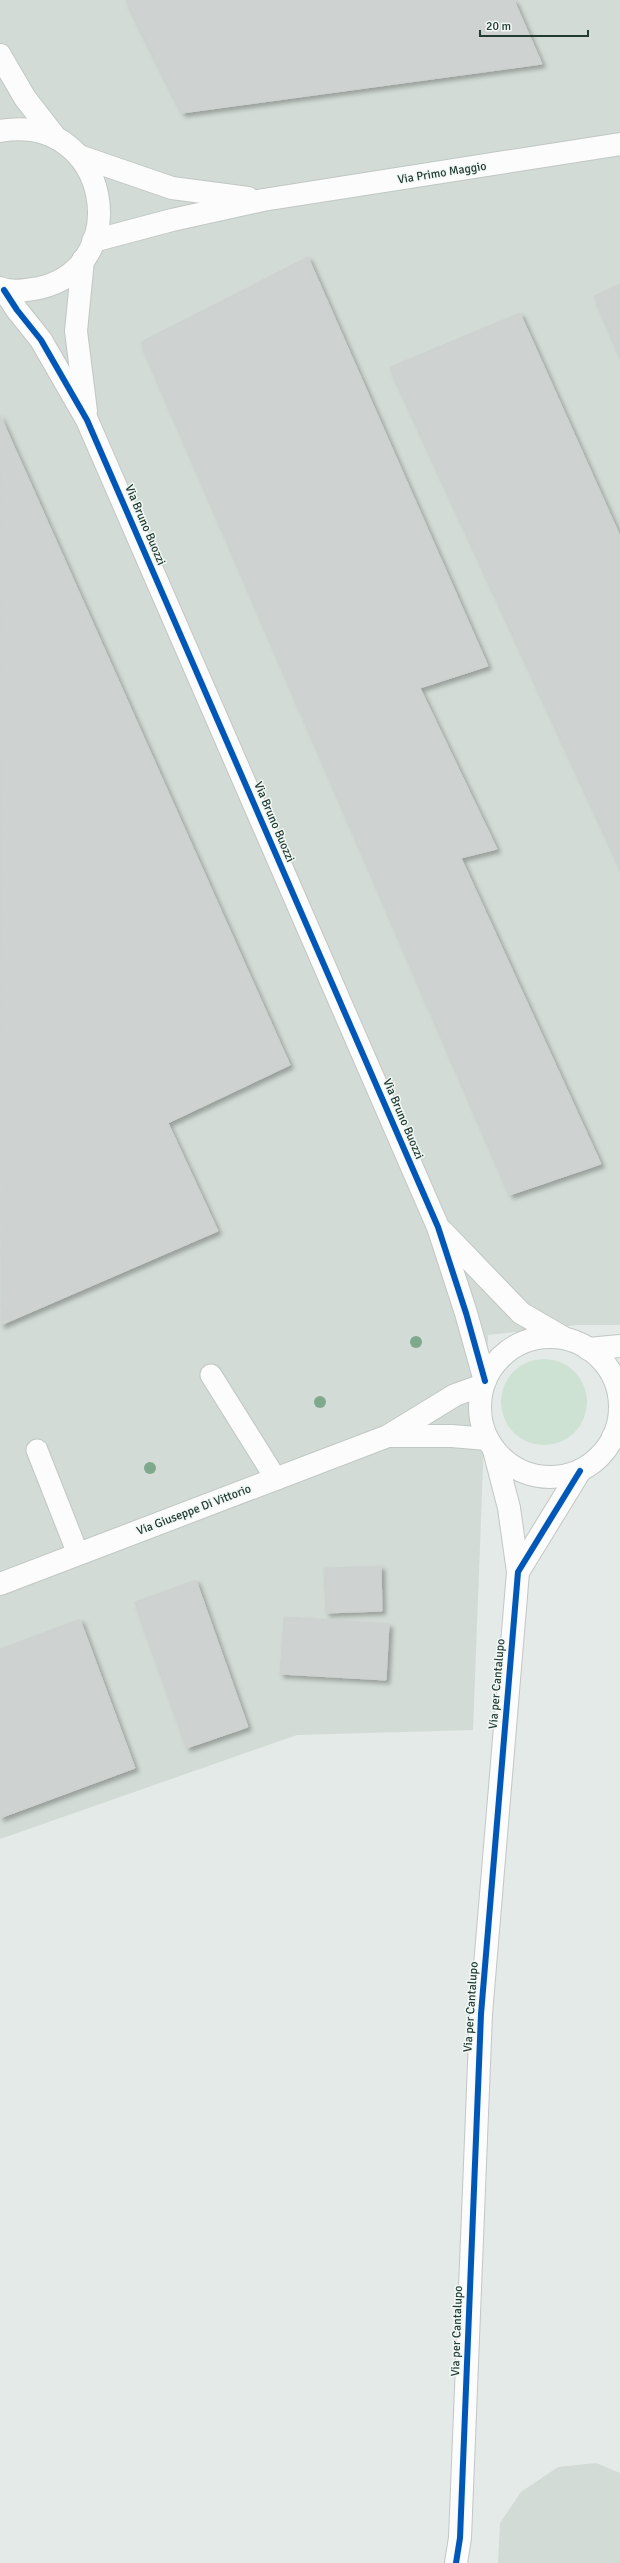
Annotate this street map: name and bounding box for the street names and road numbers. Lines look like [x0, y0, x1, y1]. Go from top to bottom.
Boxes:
street label: Via Primo Maggio [397, 159, 487, 187]
street label: Via Bruno Buozzi [121, 482, 169, 568]
street label: Via Bruno Buozzi [250, 779, 298, 865]
street label: Via Bruno Buozzi [379, 1076, 427, 1162]
street label: Via Giuseppe Di Vittorio [135, 1481, 253, 1539]
street label: Via per Cantalupo [486, 1638, 508, 1730]
street label: Via per Cantalupo [460, 1961, 482, 2053]
street label: Via per Cantalupo [448, 2285, 466, 2377]

